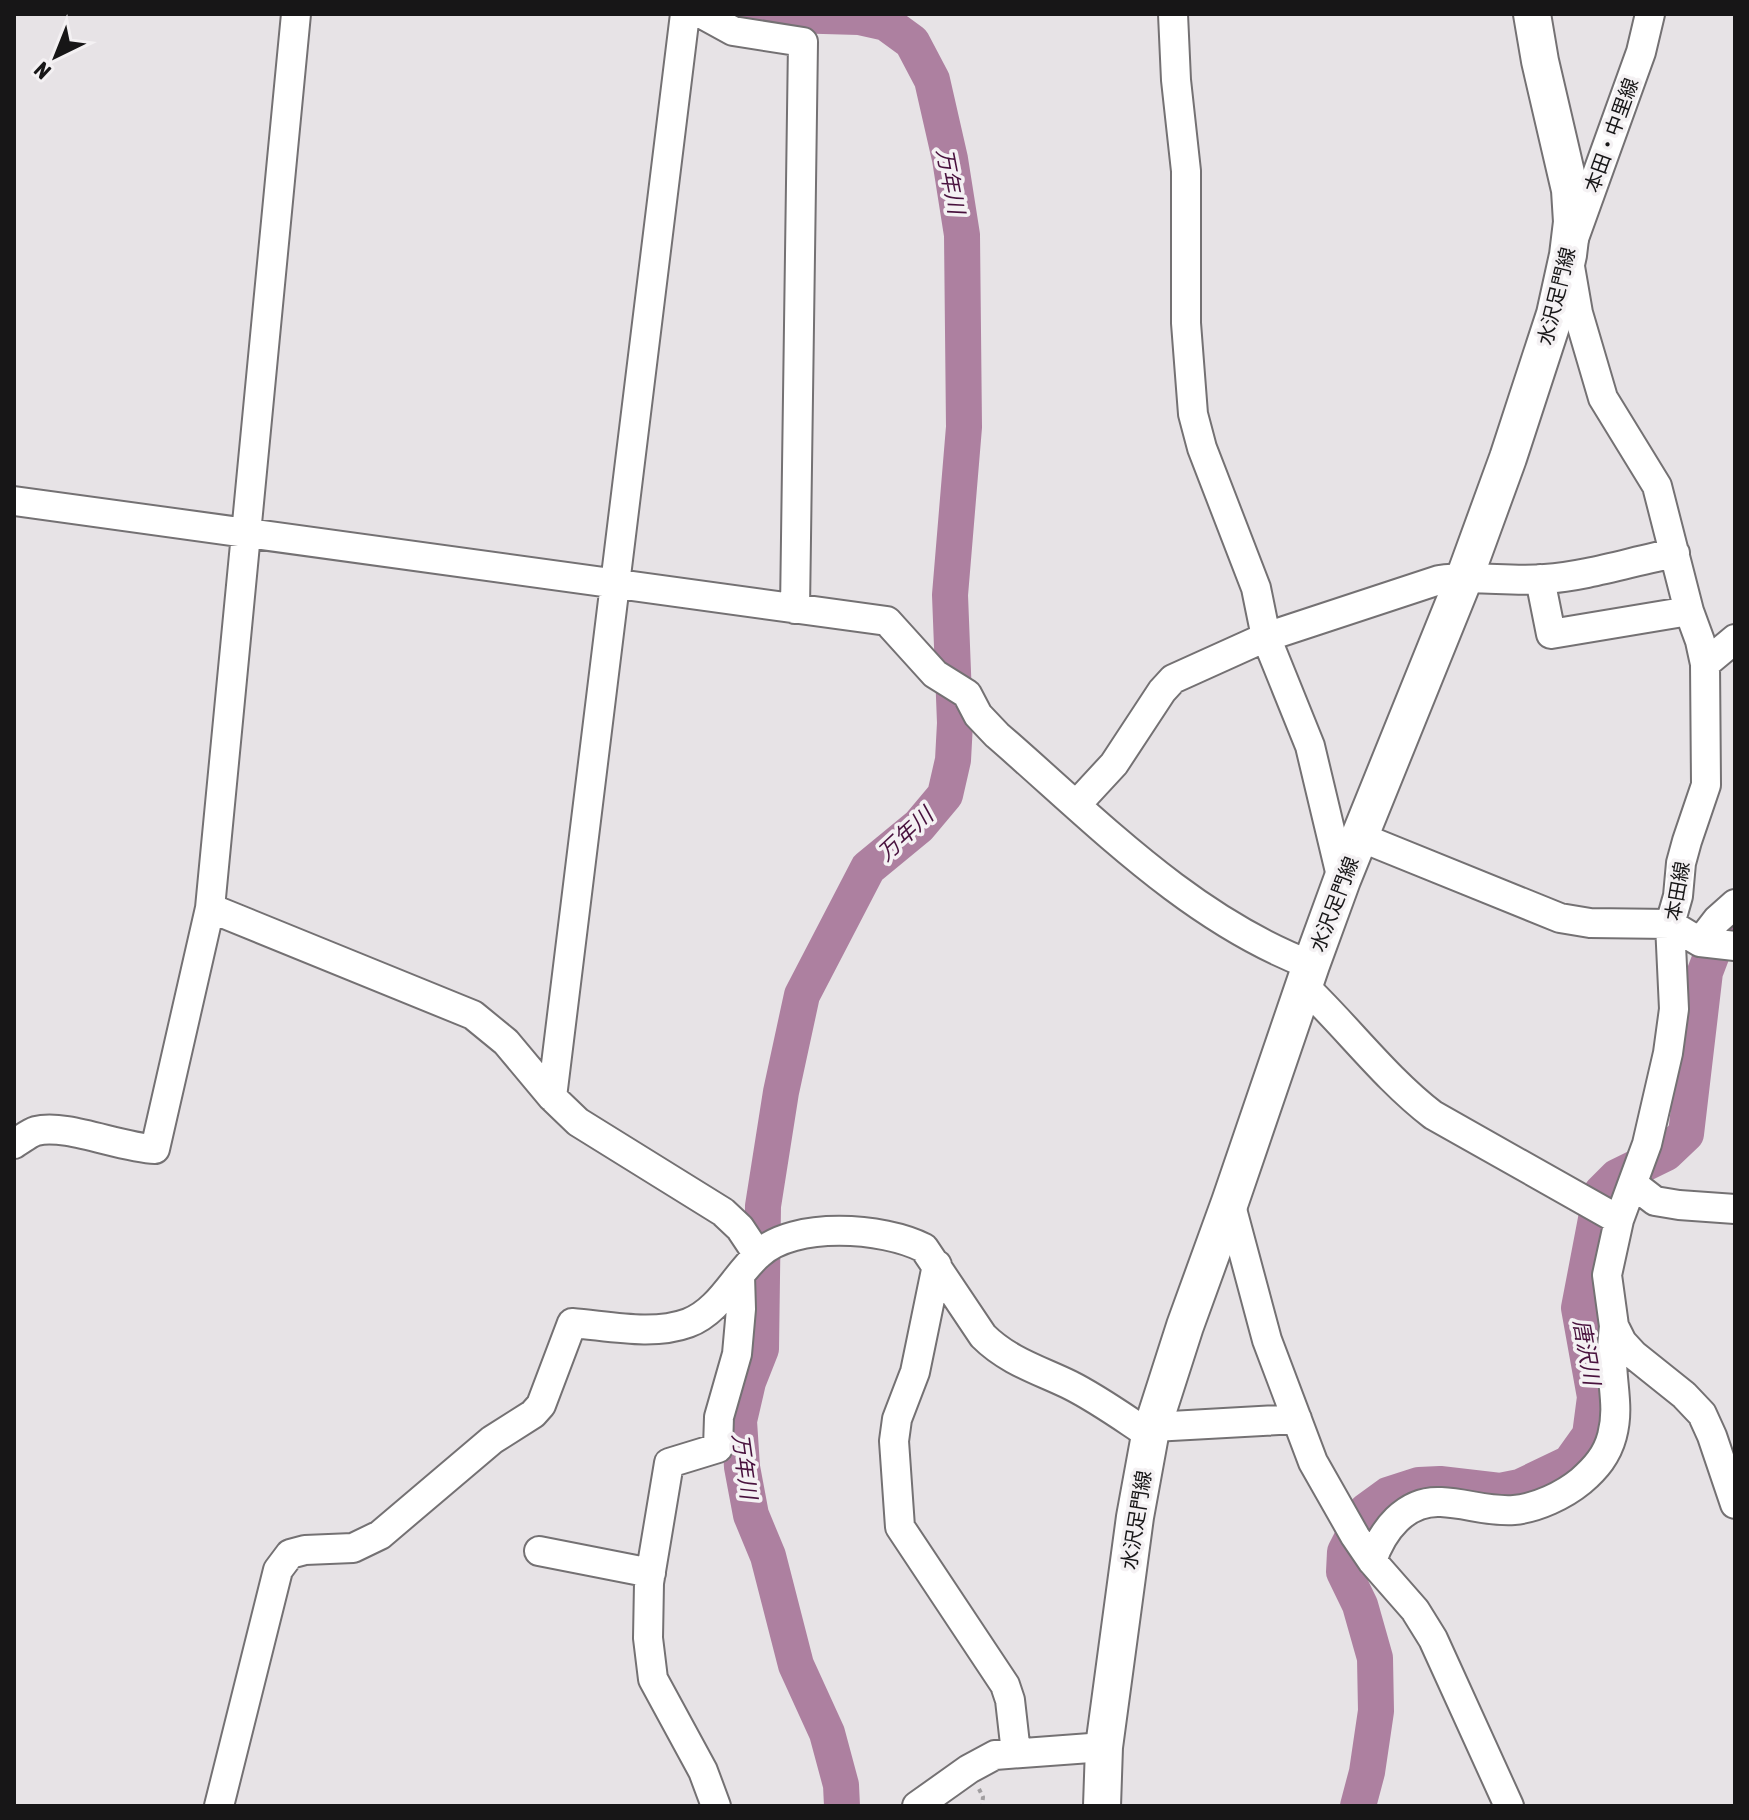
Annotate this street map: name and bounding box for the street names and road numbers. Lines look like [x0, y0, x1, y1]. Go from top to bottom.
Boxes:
street label: 本田・中里線 [1580, 75, 1642, 195]
street label: 水沢足門線 [1533, 245, 1579, 347]
street label: 水沢足門線 [1305, 853, 1363, 955]
street label: 本田線 [1660, 859, 1694, 923]
street label: 水沢足門線 [1117, 1469, 1155, 1571]

